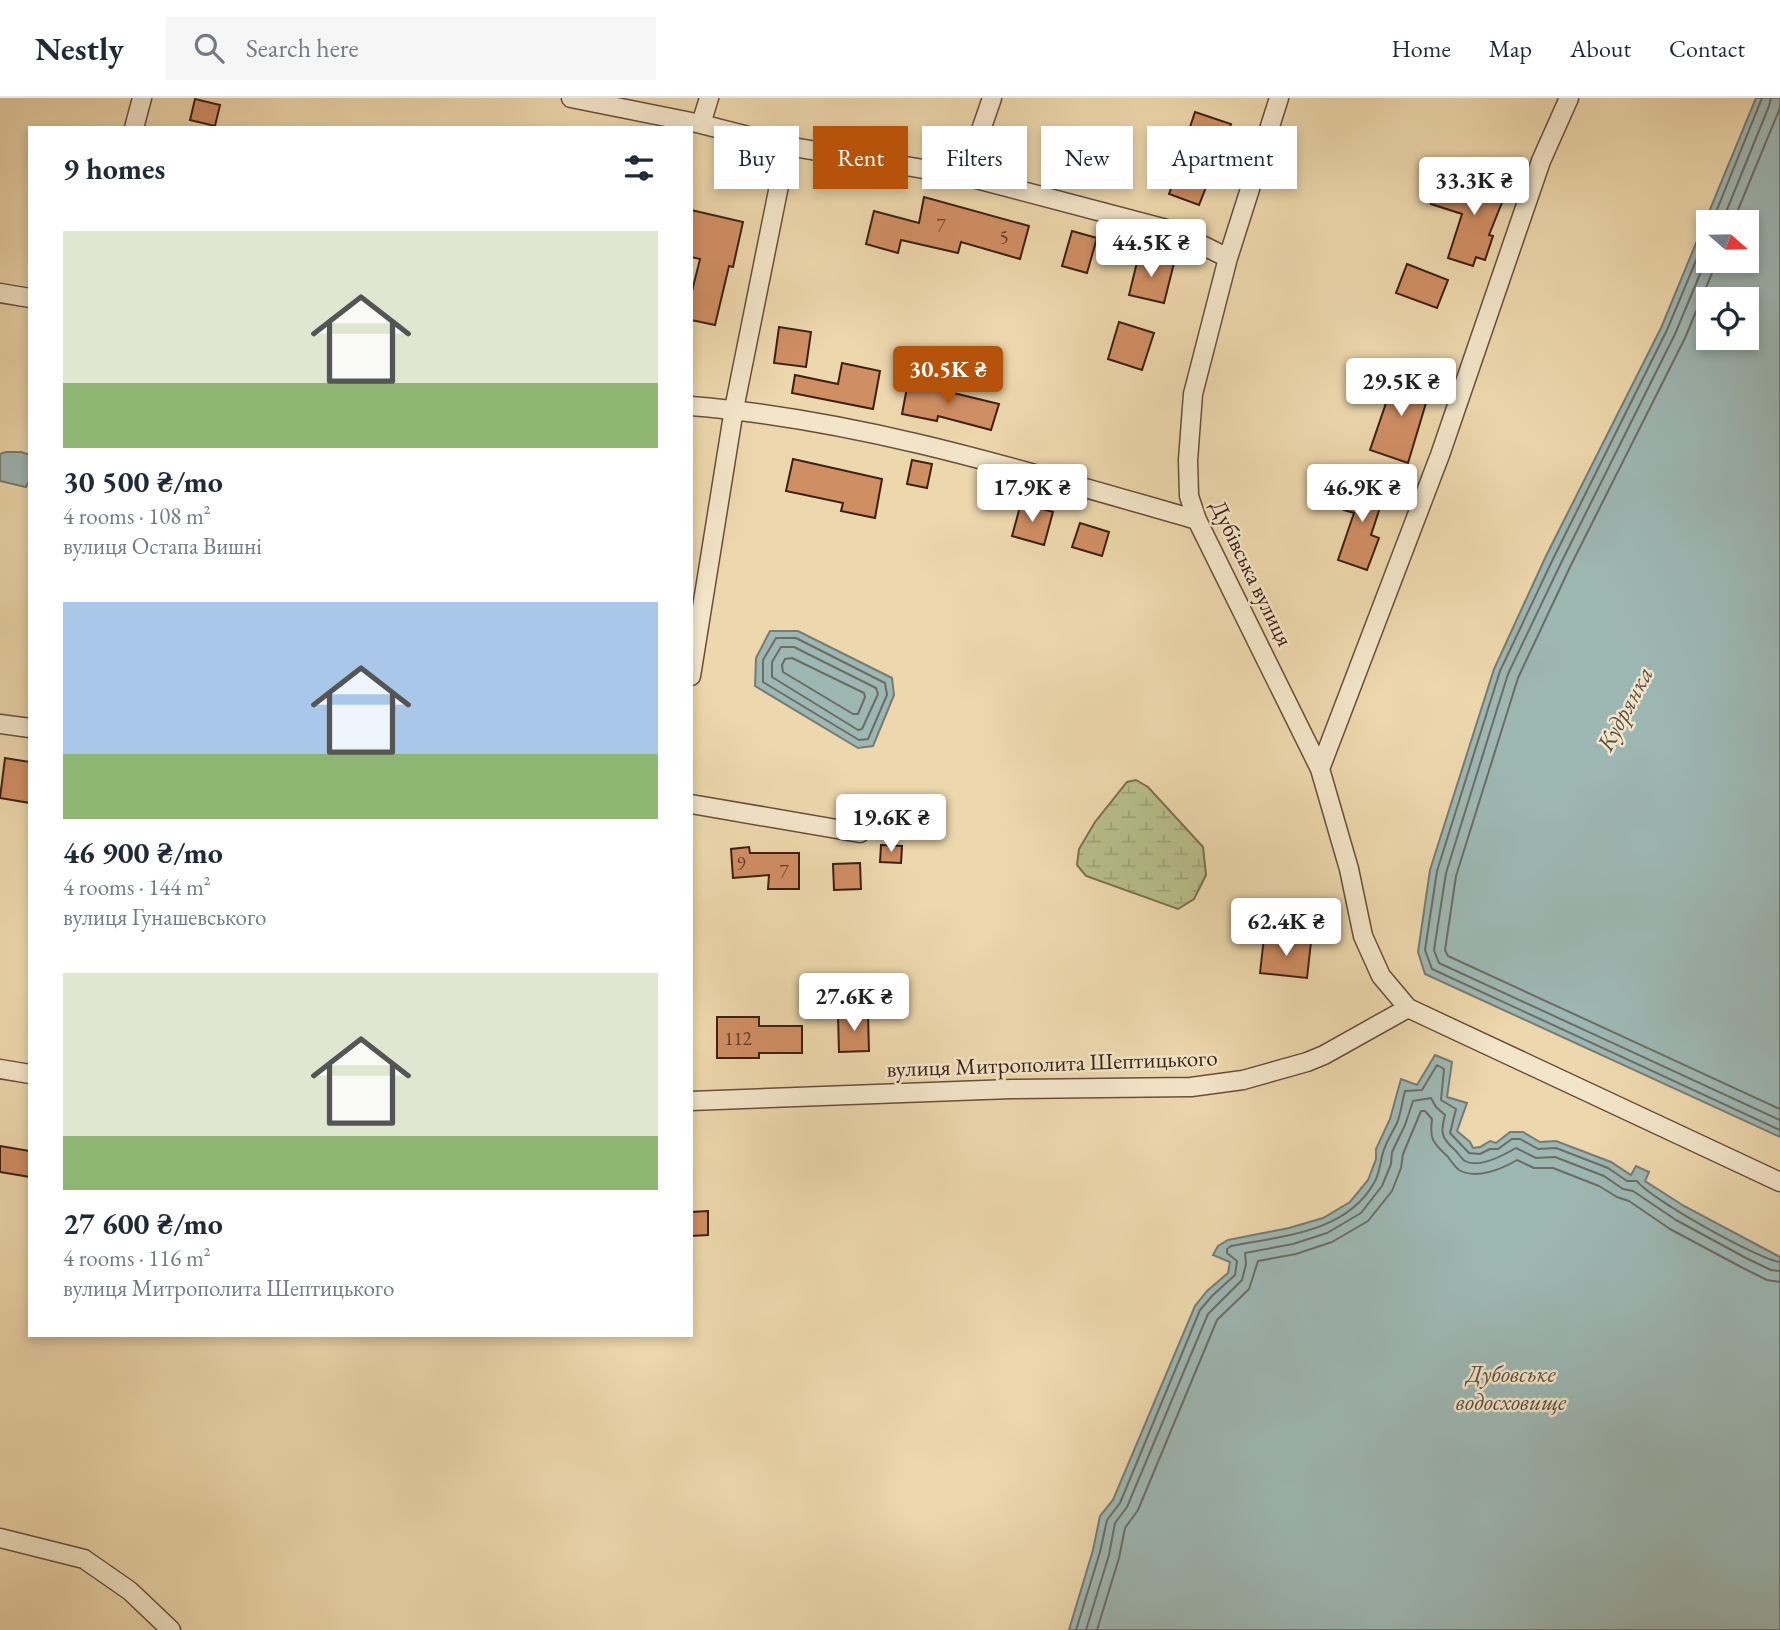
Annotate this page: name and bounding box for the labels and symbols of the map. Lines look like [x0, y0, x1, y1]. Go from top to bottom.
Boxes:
pin: 33.3K ₴ [1409, 158, 1539, 217]
north arrow [1696, 210, 1759, 273]
house number: 7 [936, 213, 946, 238]
pin: 44.5K ₴ [1086, 220, 1216, 279]
house number: 5 [999, 225, 1009, 250]
pin: 30.5K ₴ [883, 346, 1013, 406]
pin: 29.5K ₴ [1336, 358, 1466, 418]
pin: 17.9K ₴ [967, 464, 1097, 524]
pin: 46.9K ₴ [1297, 464, 1427, 524]
street label: Дубівська вулиця [1204, 495, 1300, 651]
water label: Кудрянка [1589, 661, 1660, 757]
pin: 19.6K ₴ [826, 794, 956, 854]
house number: 9 [736, 851, 746, 876]
house number: 7 [779, 859, 789, 884]
pin: 62.4K ₴ [1221, 898, 1351, 958]
pin: 27.6K ₴ [789, 974, 919, 1033]
house number: 112 [724, 1026, 752, 1051]
street label: вулиця Митрополита Шептицького [886, 1042, 1218, 1084]
water label: Дубовське водосховище [1456, 1358, 1567, 1417]

